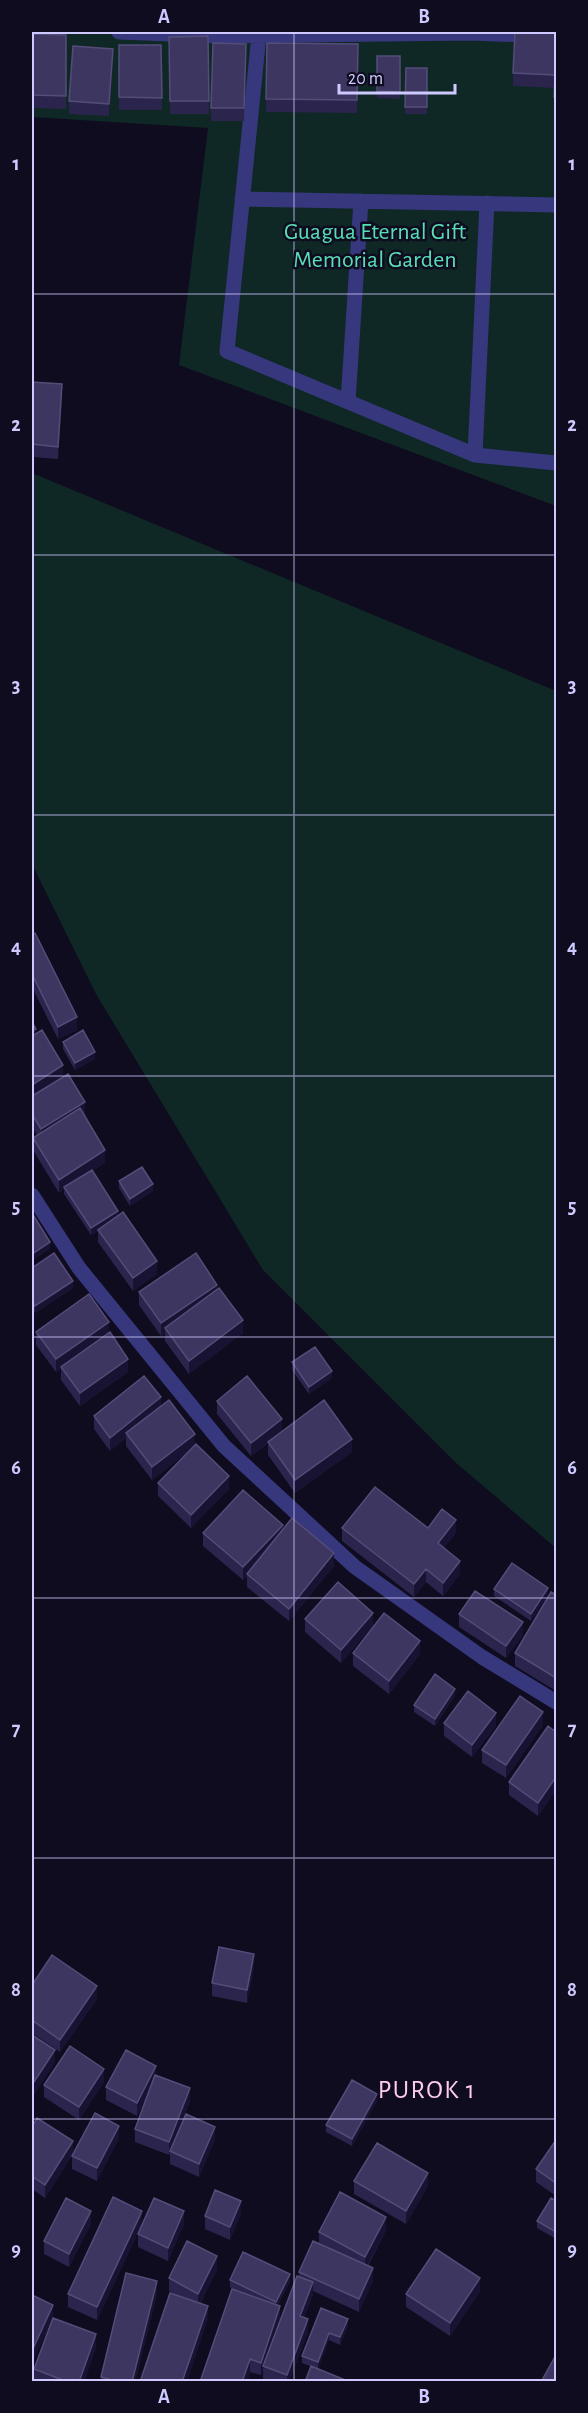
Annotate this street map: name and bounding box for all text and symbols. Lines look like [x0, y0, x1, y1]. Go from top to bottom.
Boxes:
text: A [158, 7, 170, 27]
text: B [418, 7, 430, 27]
scale bar [339, 57, 454, 95]
text: 20 m [348, 70, 383, 88]
text: 1 [12, 154, 20, 174]
text: 1 [568, 154, 576, 174]
park label: Guagua Eternal Gift Memorial Garden [284, 220, 466, 272]
text: 2 [11, 415, 21, 435]
text: 2 [567, 415, 577, 435]
text: 3 [12, 676, 20, 696]
text: 3 [568, 676, 576, 696]
text: 4 [11, 937, 21, 957]
text: 4 [567, 937, 577, 957]
text: 5 [12, 1197, 20, 1217]
text: 5 [568, 1197, 576, 1217]
text: 6 [11, 1458, 21, 1478]
text: 6 [567, 1458, 577, 1478]
text: 7 [12, 1719, 21, 1739]
text: 7 [568, 1719, 577, 1739]
text: 8 [11, 1980, 21, 2000]
text: 8 [567, 1980, 577, 2000]
district label: PUROK 1 [378, 2077, 476, 2103]
text: 9 [11, 2240, 21, 2260]
text: 9 [567, 2240, 577, 2260]
text: A [158, 2387, 170, 2407]
text: B [418, 2387, 430, 2407]

